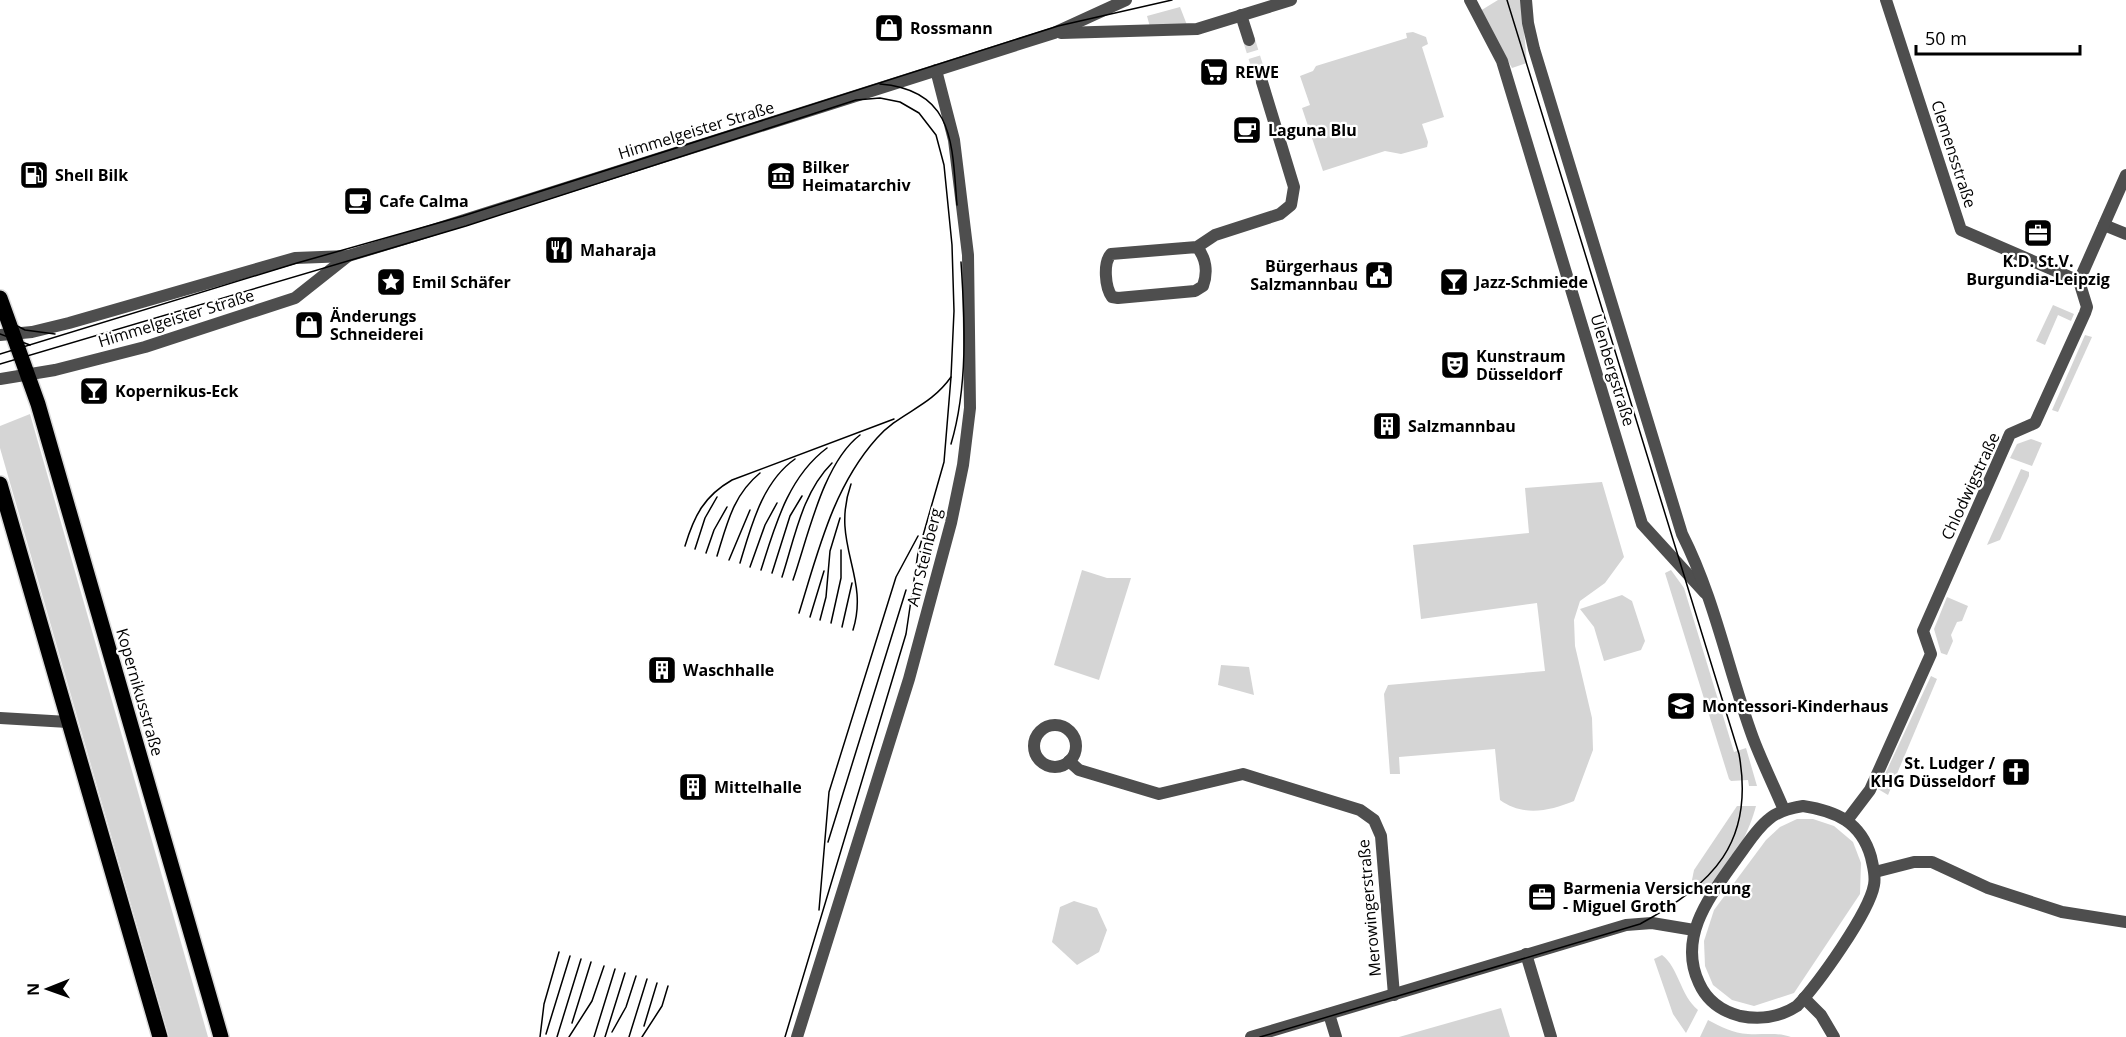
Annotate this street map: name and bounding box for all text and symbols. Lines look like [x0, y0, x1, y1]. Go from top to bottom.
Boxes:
shop icon: Rossmann [873, 12, 905, 44]
place label: Rossmann [910, 17, 993, 39]
scale bar [1916, 18, 2080, 56]
text: 50 m [1925, 26, 1967, 50]
supermarket icon: REWE [1198, 56, 1230, 88]
place label: REWE [1235, 61, 1279, 83]
street label: Himmelgeister Straße [615, 96, 777, 164]
street label: Clemensstraße [1926, 97, 1982, 211]
cafe icon: Laguna Blu [1231, 114, 1263, 146]
place label: Laguna Blu [1268, 119, 1357, 141]
place label: Bilker Heimatarchiv [802, 156, 911, 196]
fuel station icon: Shell Bilk [18, 159, 50, 191]
museum icon: Bilker Heimatarchiv [765, 160, 797, 192]
place label: Shell Bilk [55, 164, 128, 186]
cafe icon: Cafe Calma [342, 185, 374, 217]
place label: Cafe Calma [379, 190, 469, 212]
office icon: K.D. St.V. Burgundia-Leipzig [2022, 217, 2054, 249]
restaurant icon: Maharaja [543, 234, 575, 266]
place label: Maharaja [580, 239, 656, 261]
place label: K.D. St.V. Burgundia-Leipzig [1966, 250, 2110, 290]
place label: Bürgerhaus Salzmannbau [1250, 255, 1358, 295]
public building icon: Bürgerhaus Salzmannbau [1363, 259, 1395, 291]
place icon: Emil Schäfer [375, 266, 407, 298]
bar icon: Jazz-Schmiede [1438, 266, 1470, 298]
place label: Emil Schäfer [412, 271, 511, 293]
place label: Jazz-Schmiede [1473, 271, 1588, 293]
street label: Himmelgeister Straße [95, 284, 257, 352]
place label: Änderungs Schneiderei [330, 305, 424, 345]
shop icon: Änderungs Schneiderei [293, 309, 325, 341]
street label: Ulenbergstraße [1585, 311, 1641, 429]
place label: Kunstraum Düsseldorf [1476, 345, 1566, 385]
theatre icon: Kunstraum Düsseldorf [1439, 349, 1471, 381]
bar icon: Kopernikus-Eck [78, 375, 110, 407]
place label: Kopernikus-Eck [115, 380, 239, 402]
building icon: Salzmannbau [1371, 410, 1403, 442]
place label: Salzmannbau [1408, 415, 1516, 437]
street label: Chlodwigstraße [1935, 429, 2005, 543]
street label: Am Steinberg [901, 505, 947, 608]
street label: Kopernikusstraße [111, 625, 169, 759]
building icon: Waschhalle [646, 654, 678, 686]
place label: Waschhalle [683, 659, 774, 681]
school or university icon: Montessori-Kinderhaus [1665, 690, 1697, 722]
place label: Montessori-Kinderhaus [1702, 695, 1889, 717]
place label: St. Ludger / KHG Düsseldorf [1870, 752, 1996, 792]
church icon: St. Ludger / KHG Düsseldorf [2000, 756, 2032, 788]
building icon: Mittelhalle [677, 771, 709, 803]
place label: Mittelhalle [714, 776, 802, 798]
street label: Merowingerstraße [1352, 838, 1386, 978]
place label: Barmenia Versicherung - Miguel Groth [1563, 877, 1751, 917]
office icon: Barmenia Versicherung - Miguel Groth [1526, 881, 1558, 913]
north arrow [18, 959, 78, 1019]
text: N [22, 983, 44, 996]

